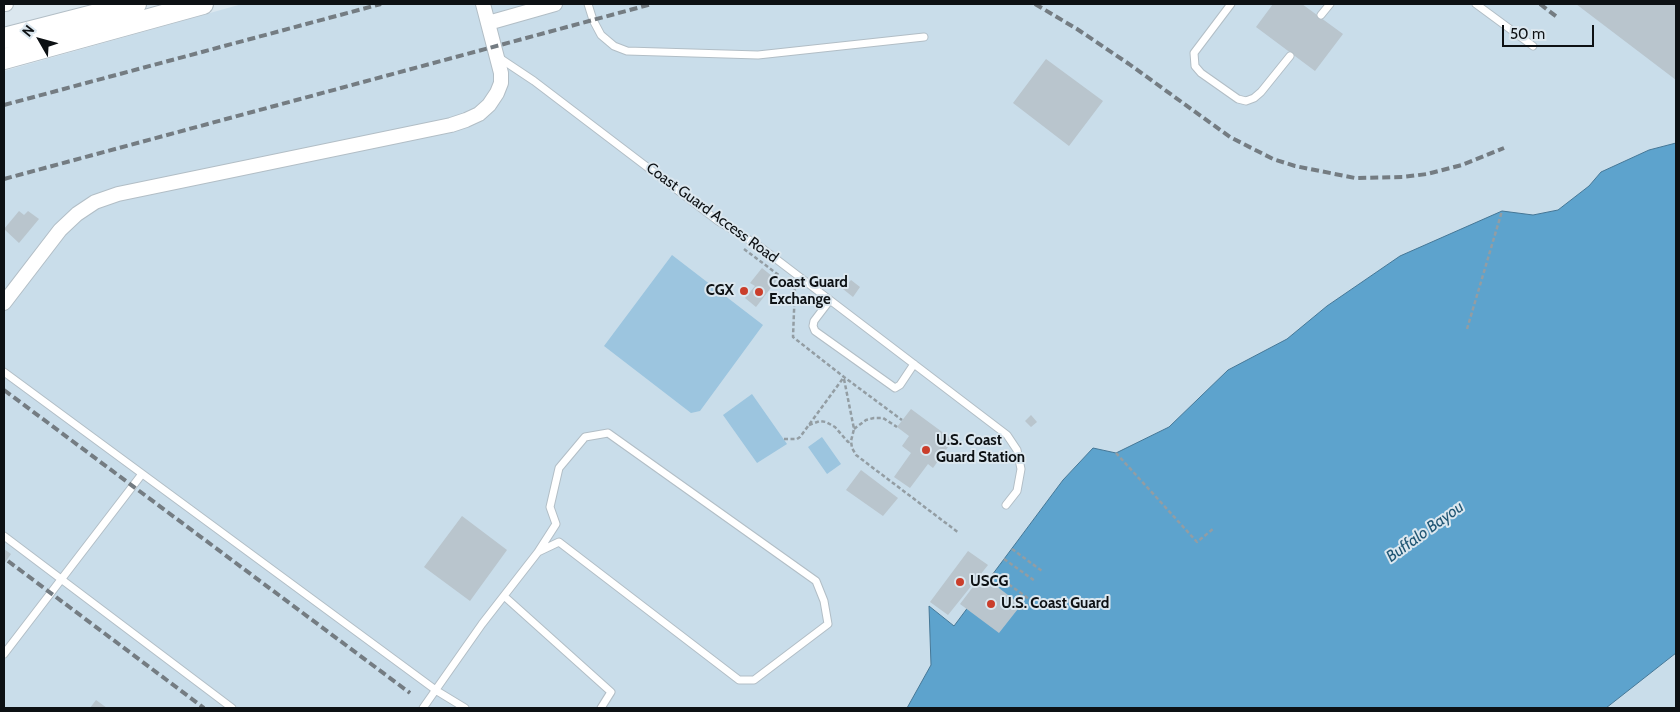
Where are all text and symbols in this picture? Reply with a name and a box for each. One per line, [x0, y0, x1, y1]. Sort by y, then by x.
north arrow [15, 15, 65, 65]
scale bar [1505, 15, 1598, 47]
text: N [18, 21, 38, 40]
text: 50 m [1510, 25, 1545, 43]
street label: Coast Guard Access Road [642, 159, 782, 267]
place label: Coast Guard Exchange [769, 274, 848, 309]
place label: CGX [706, 282, 734, 300]
marker: CGX [738, 285, 750, 297]
marker: Coast Guard Exchange [753, 286, 765, 298]
place label: U.S. Coast Guard Station [936, 432, 1025, 467]
marker: U.S. Coast Guard Station [920, 444, 932, 456]
water label: Buffalo Bayou [1382, 497, 1468, 567]
place label: USCG [970, 573, 1008, 591]
marker: USCG [954, 576, 966, 588]
place label: U.S. Coast Guard [1001, 595, 1109, 613]
marker: U.S. Coast Guard [985, 598, 997, 610]

